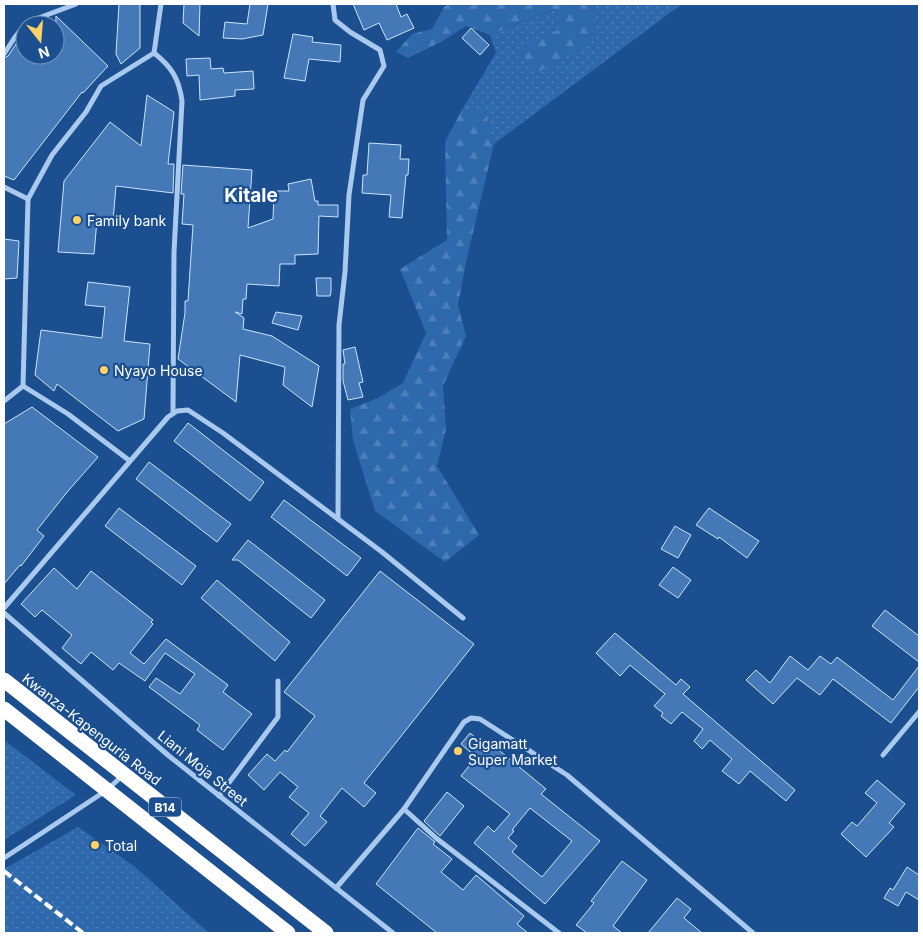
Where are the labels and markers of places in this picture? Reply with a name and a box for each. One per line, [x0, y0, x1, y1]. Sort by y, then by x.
place label: Family bank [87, 212, 167, 229]
marker: Family bank [71, 214, 83, 226]
place label: Nyayo House [114, 362, 203, 379]
marker: Nyayo House [98, 364, 110, 376]
place label: Gigamatt Super Market [468, 735, 558, 768]
marker: Gigamatt Super Market [452, 745, 464, 757]
place label: Total [105, 837, 137, 854]
marker: Total [89, 839, 101, 851]

